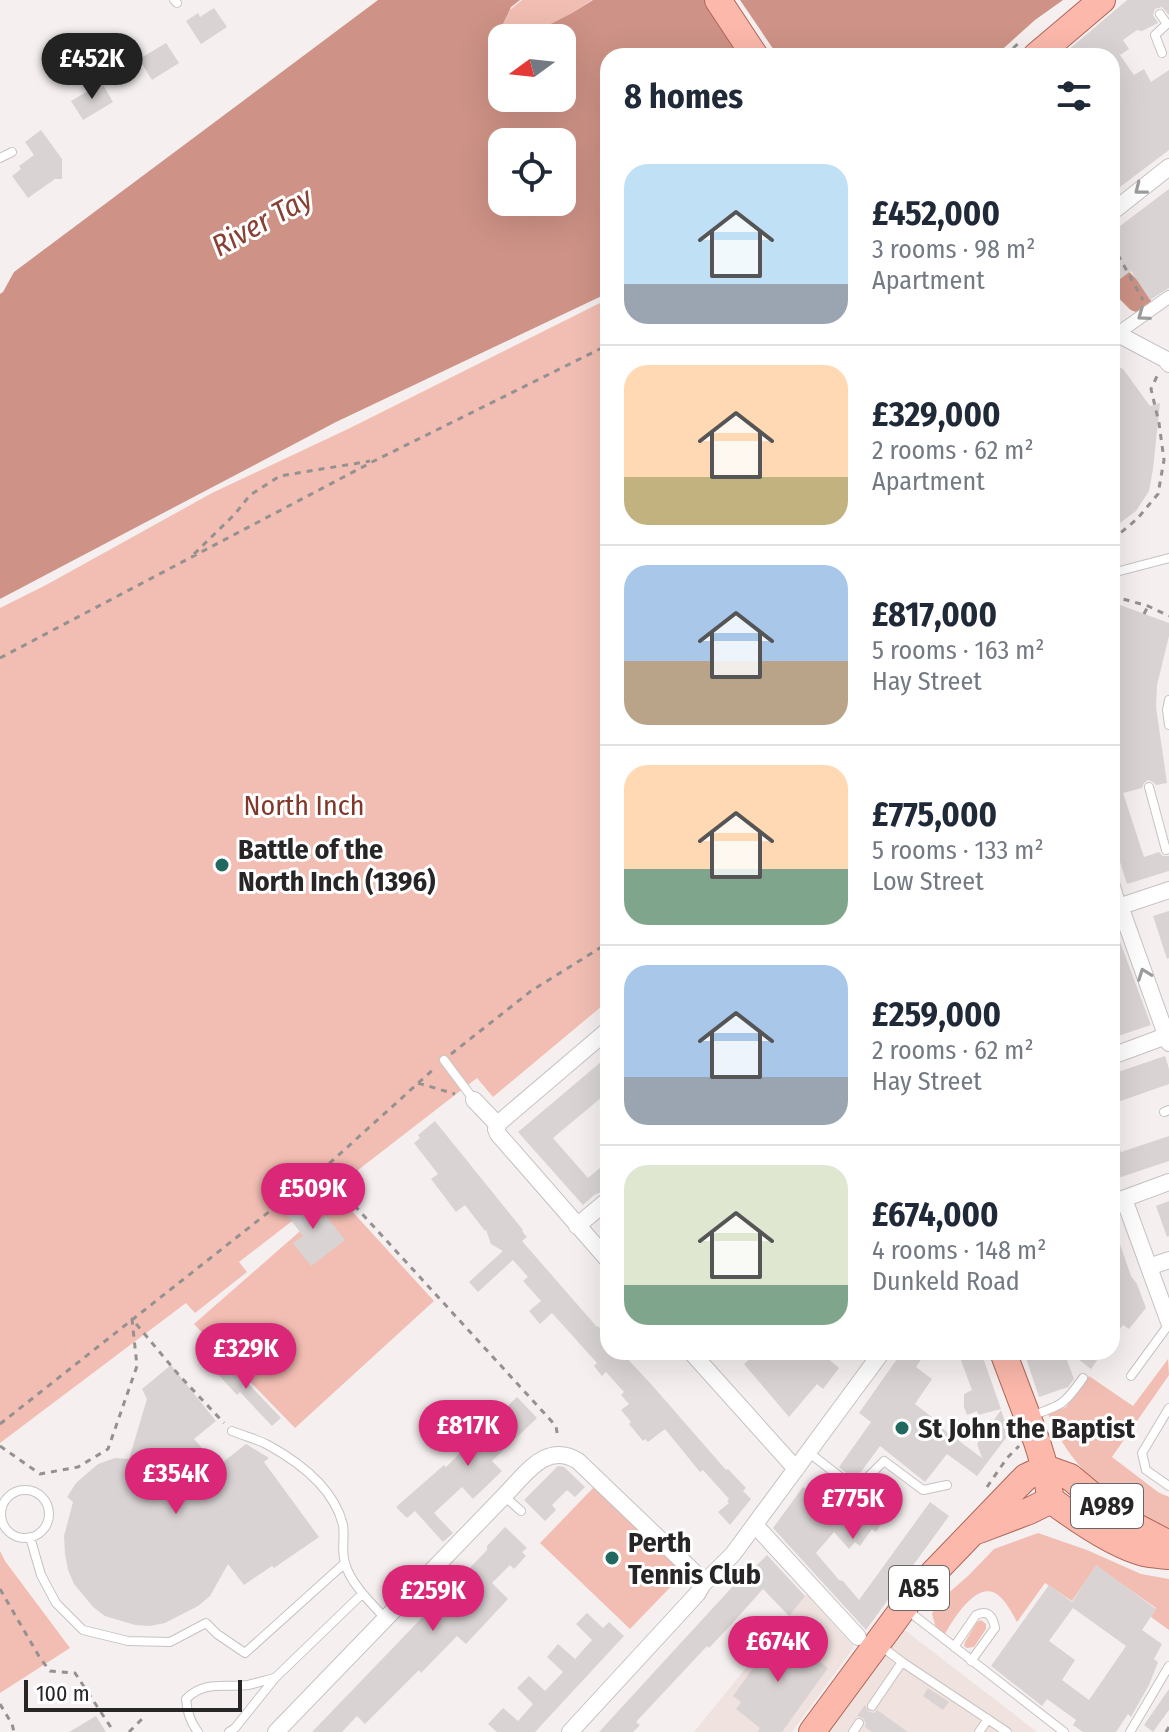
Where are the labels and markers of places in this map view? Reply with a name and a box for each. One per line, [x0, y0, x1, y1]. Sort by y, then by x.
pin: £452K [36, 33, 148, 101]
place label: Battle of the North Inch (1396) [238, 833, 436, 898]
marker: Battle of the North Inch (1396) [213, 856, 231, 874]
pin: £509K [257, 1163, 369, 1231]
pin: £329K [190, 1323, 302, 1391]
pin: £817K [412, 1400, 524, 1468]
place label: St John the Baptist [918, 1412, 1136, 1445]
marker: St John the Baptist [893, 1419, 911, 1437]
pin: £354K [120, 1448, 232, 1516]
pin: £775K [797, 1473, 909, 1541]
place label: Perth Tennis Club [628, 1526, 761, 1591]
marker: Perth Tennis Club [603, 1549, 621, 1567]
pin: £259K [377, 1565, 489, 1633]
pin: £674K [722, 1616, 834, 1684]

